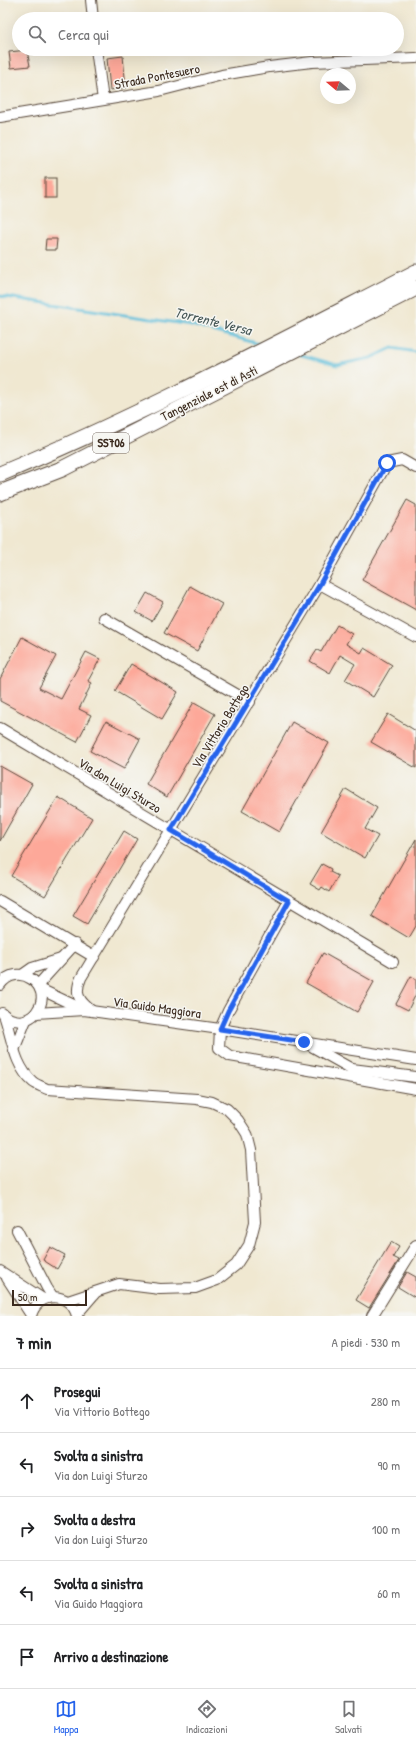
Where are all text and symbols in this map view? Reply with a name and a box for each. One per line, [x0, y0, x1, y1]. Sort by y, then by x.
search box [12, 12, 404, 56]
icon: search [26, 23, 48, 45]
text: Cerca qui [58, 24, 109, 45]
street label: Strada Pontesuero [113, 59, 201, 93]
north arrow [320, 68, 356, 104]
water label: Torrente Versa [173, 302, 255, 340]
street label: Tangenziale est di Asti [157, 361, 261, 425]
road number: SS706 [93, 433, 129, 453]
route start [378, 454, 396, 472]
street label: Via Vittorio Bottego [187, 681, 253, 771]
street label: Via don Luigi Sturzo [75, 753, 165, 817]
street label: Via Guido Maggiora [112, 992, 202, 1022]
route end [295, 1033, 313, 1051]
scale bar [12, 1288, 87, 1307]
text: 50 m [18, 1290, 38, 1304]
text: 7 min [16, 1331, 51, 1354]
text: A piedi · 530 m [331, 1333, 400, 1351]
text: Prosegui [54, 1381, 101, 1402]
icon: ahead [16, 1390, 38, 1412]
text: 280 m [371, 1392, 400, 1410]
text: Via Vittorio Bottego [54, 1402, 150, 1420]
text: Svolta a sinistra [54, 1445, 143, 1466]
icon: left [16, 1454, 38, 1476]
text: 90 m [378, 1456, 400, 1474]
text: Via don Luigi Sturzo [54, 1466, 148, 1484]
text: Svolta a destra [54, 1509, 135, 1530]
icon: right [16, 1518, 38, 1540]
text: 100 m [372, 1520, 400, 1538]
text: Via don Luigi Sturzo [54, 1530, 148, 1548]
text: Svolta a sinistra [54, 1573, 143, 1594]
icon: left [16, 1582, 38, 1604]
text: 60 m [377, 1584, 400, 1602]
text: Via Guido Maggiora [54, 1594, 143, 1612]
icon: arrive [16, 1646, 38, 1668]
text: Arrivo a destinazione [54, 1646, 168, 1667]
tab: Mappa [54, 1698, 78, 1736]
tab: Indicazioni [186, 1698, 228, 1736]
tab: Salvati [335, 1698, 362, 1736]

